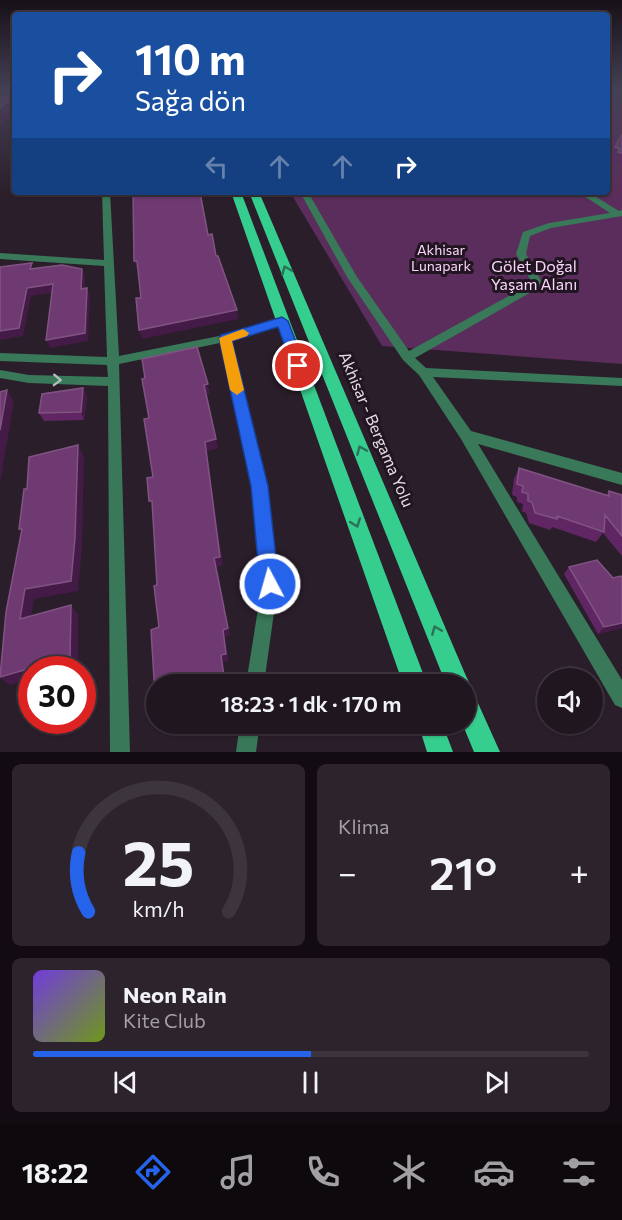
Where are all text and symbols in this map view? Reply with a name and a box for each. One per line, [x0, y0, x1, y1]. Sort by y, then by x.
text: 110 m [135, 32, 246, 84]
icon: right [36, 36, 114, 114]
text: Sağa dön [135, 84, 246, 117]
icon: left [200, 150, 233, 183]
icon: ahead [263, 150, 296, 183]
icon: ahead [326, 150, 359, 183]
icon: right [389, 150, 422, 183]
park label: Akhisar Lunapark [411, 241, 471, 274]
park label: Gölet Doğal Yaşam Alanı [491, 256, 577, 293]
one-way arrow [281, 265, 293, 276]
pin [272, 340, 323, 391]
street label: Akhisar - Bergama Yolu [336, 348, 418, 510]
icon: arrive [281, 349, 314, 382]
one-way arrow [52, 374, 61, 386]
one-way arrow [356, 445, 368, 456]
one-way arrow [348, 518, 361, 528]
position arrow [238, 552, 302, 616]
one-way arrow [431, 625, 443, 636]
speed limit sign: 30 [18, 656, 96, 734]
map controls [537, 668, 603, 734]
button: sound [537, 668, 603, 734]
text: 18:23 · 1 dk · 170 m [221, 690, 401, 717]
text: Klima [338, 814, 390, 838]
text: 25 [123, 823, 194, 899]
text: 21° [429, 844, 497, 899]
text: − [338, 851, 357, 892]
text: + [570, 851, 589, 892]
text: km/h [132, 895, 185, 921]
text: Neon Rain [123, 981, 227, 1008]
text: Kite Club [123, 1008, 206, 1032]
icon: previous [109, 1066, 142, 1099]
icon: pause [294, 1066, 327, 1099]
icon: next [480, 1066, 513, 1099]
icon: directions [132, 1151, 174, 1193]
icon: music [217, 1151, 259, 1193]
icon: phone [302, 1151, 344, 1193]
icon: climate [388, 1151, 430, 1193]
icon: car [473, 1151, 515, 1193]
icon: filters [558, 1151, 600, 1193]
text: 18:22 [22, 1156, 88, 1189]

